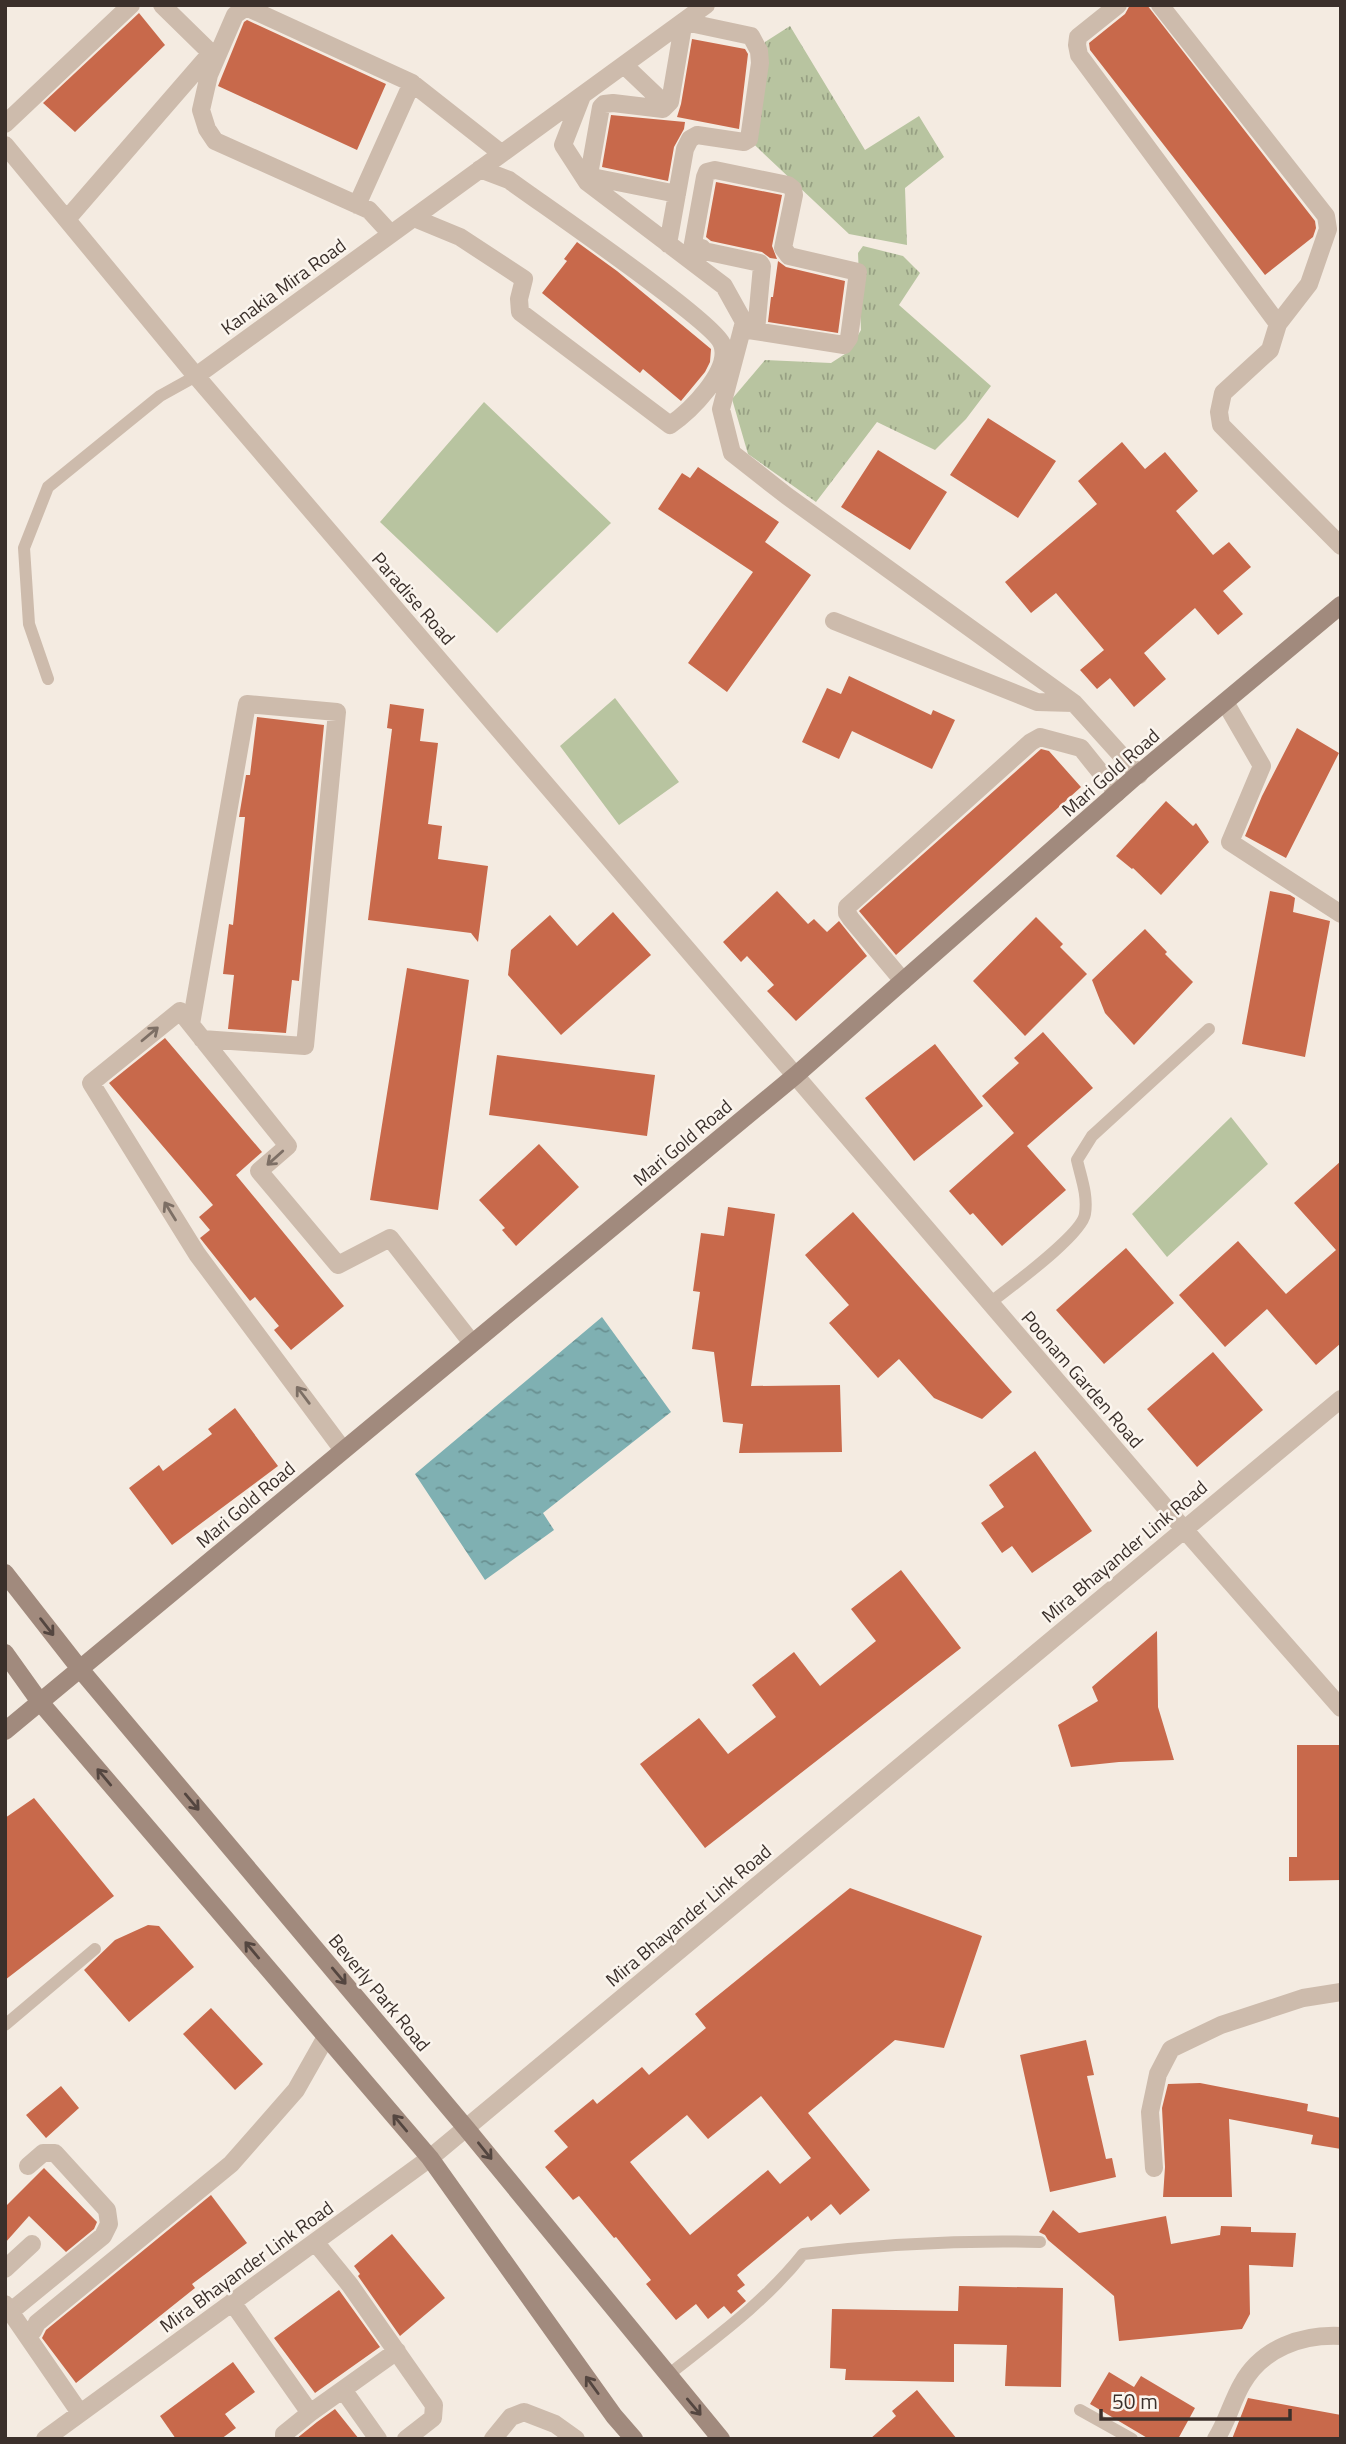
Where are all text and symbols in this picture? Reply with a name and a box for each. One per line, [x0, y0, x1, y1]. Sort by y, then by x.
street label: Kanakia Mira Road [214, 231, 352, 341]
street label: Paradise Road [365, 545, 463, 651]
street label: Mari Gold Road [1054, 721, 1166, 823]
one-way arrow [140, 1026, 158, 1042]
street label: Mari Gold Road [626, 1092, 738, 1192]
one-way arrow [267, 1149, 284, 1166]
one-way arrow [163, 1201, 177, 1221]
street label: Poonam Garden Road [1015, 1304, 1151, 1454]
one-way arrow [296, 1386, 311, 1405]
street label: Mari Gold Road [189, 1454, 301, 1554]
street label: Mira Bhayander Link Road [1035, 1473, 1213, 1629]
one-way arrow [40, 1618, 55, 1636]
one-way arrow [96, 1768, 112, 1786]
one-way arrow [185, 1793, 200, 1811]
street label: Mira Bhayander Link Road [599, 1837, 777, 1993]
street label: Beverly Park Road [322, 1927, 438, 2057]
one-way arrow [244, 1941, 260, 1959]
one-way arrow [331, 1967, 347, 1985]
one-way arrow [392, 2114, 408, 2132]
one-way arrow [477, 2141, 493, 2159]
street label: Mira Bhayander Link Road [153, 2193, 339, 2339]
one-way arrow [585, 2376, 599, 2395]
scale bar [1101, 2378, 1290, 2422]
text: 50 m [1112, 2385, 1158, 2417]
one-way arrow [687, 2397, 702, 2415]

